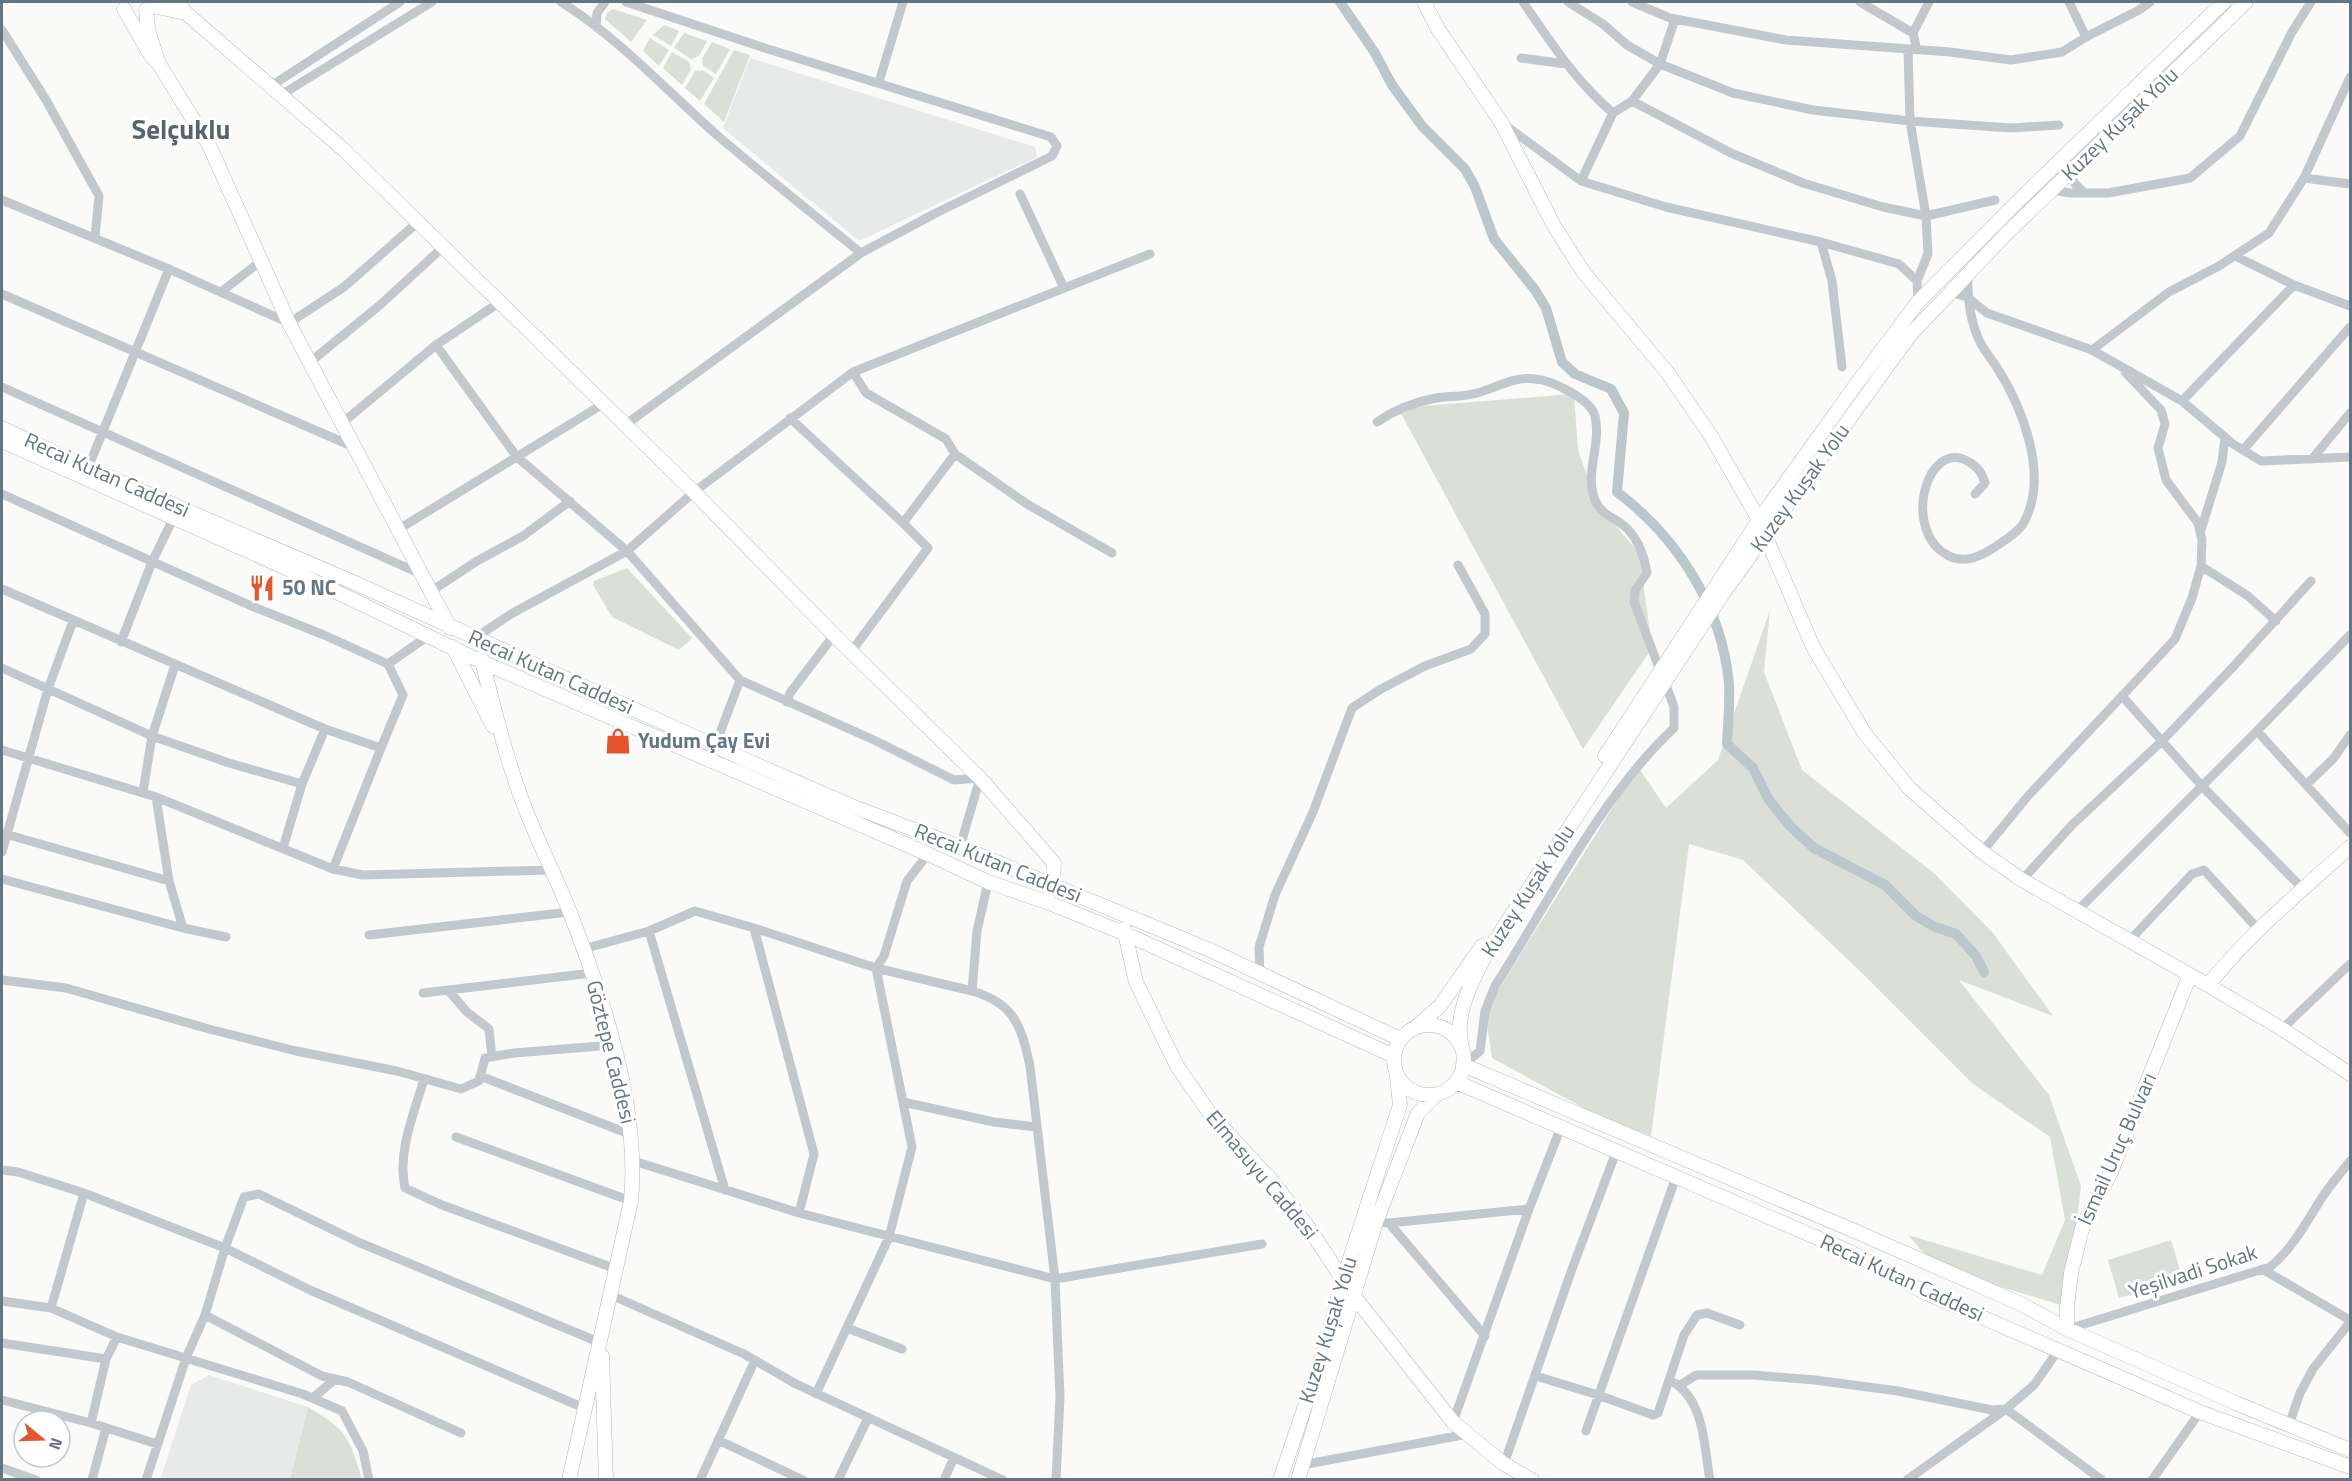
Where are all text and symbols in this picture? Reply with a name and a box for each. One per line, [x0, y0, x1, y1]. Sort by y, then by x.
street label: Kuzey Kuşak Yolu [2053, 59, 2185, 188]
district label: Selçuklu [132, 108, 230, 149]
street label: Kuzey Kuşak Yolu [1742, 416, 1857, 558]
street label: Recai Kutan Caddesi [20, 423, 195, 525]
place label: 50 NC [282, 571, 336, 603]
restaurant icon: 50 NC [247, 573, 277, 603]
street label: Recai Kutan Caddesi [464, 620, 639, 722]
place label: Yudum Çay Evi [638, 724, 770, 756]
shop icon: Yudum Çay Evi [603, 726, 633, 756]
street label: Recai Kutan Caddesi [910, 814, 1087, 910]
street label: Kuzey Kuşak Yolu [1472, 818, 1582, 963]
street label: Göztepe Caddesi [579, 977, 645, 1127]
street label: İsmail Uruç Bulvarı [2068, 1067, 2164, 1230]
street label: Elmasuyu Caddesi [1199, 1103, 1327, 1246]
street label: Recai Kutan Caddesi [1815, 1225, 1990, 1329]
street label: Yeşilvadi Sokak [2124, 1235, 2261, 1307]
street label: Kuzey Kuşak Yolu [1289, 1252, 1365, 1407]
north arrow [12, 1409, 72, 1469]
text: N [43, 1435, 69, 1453]

